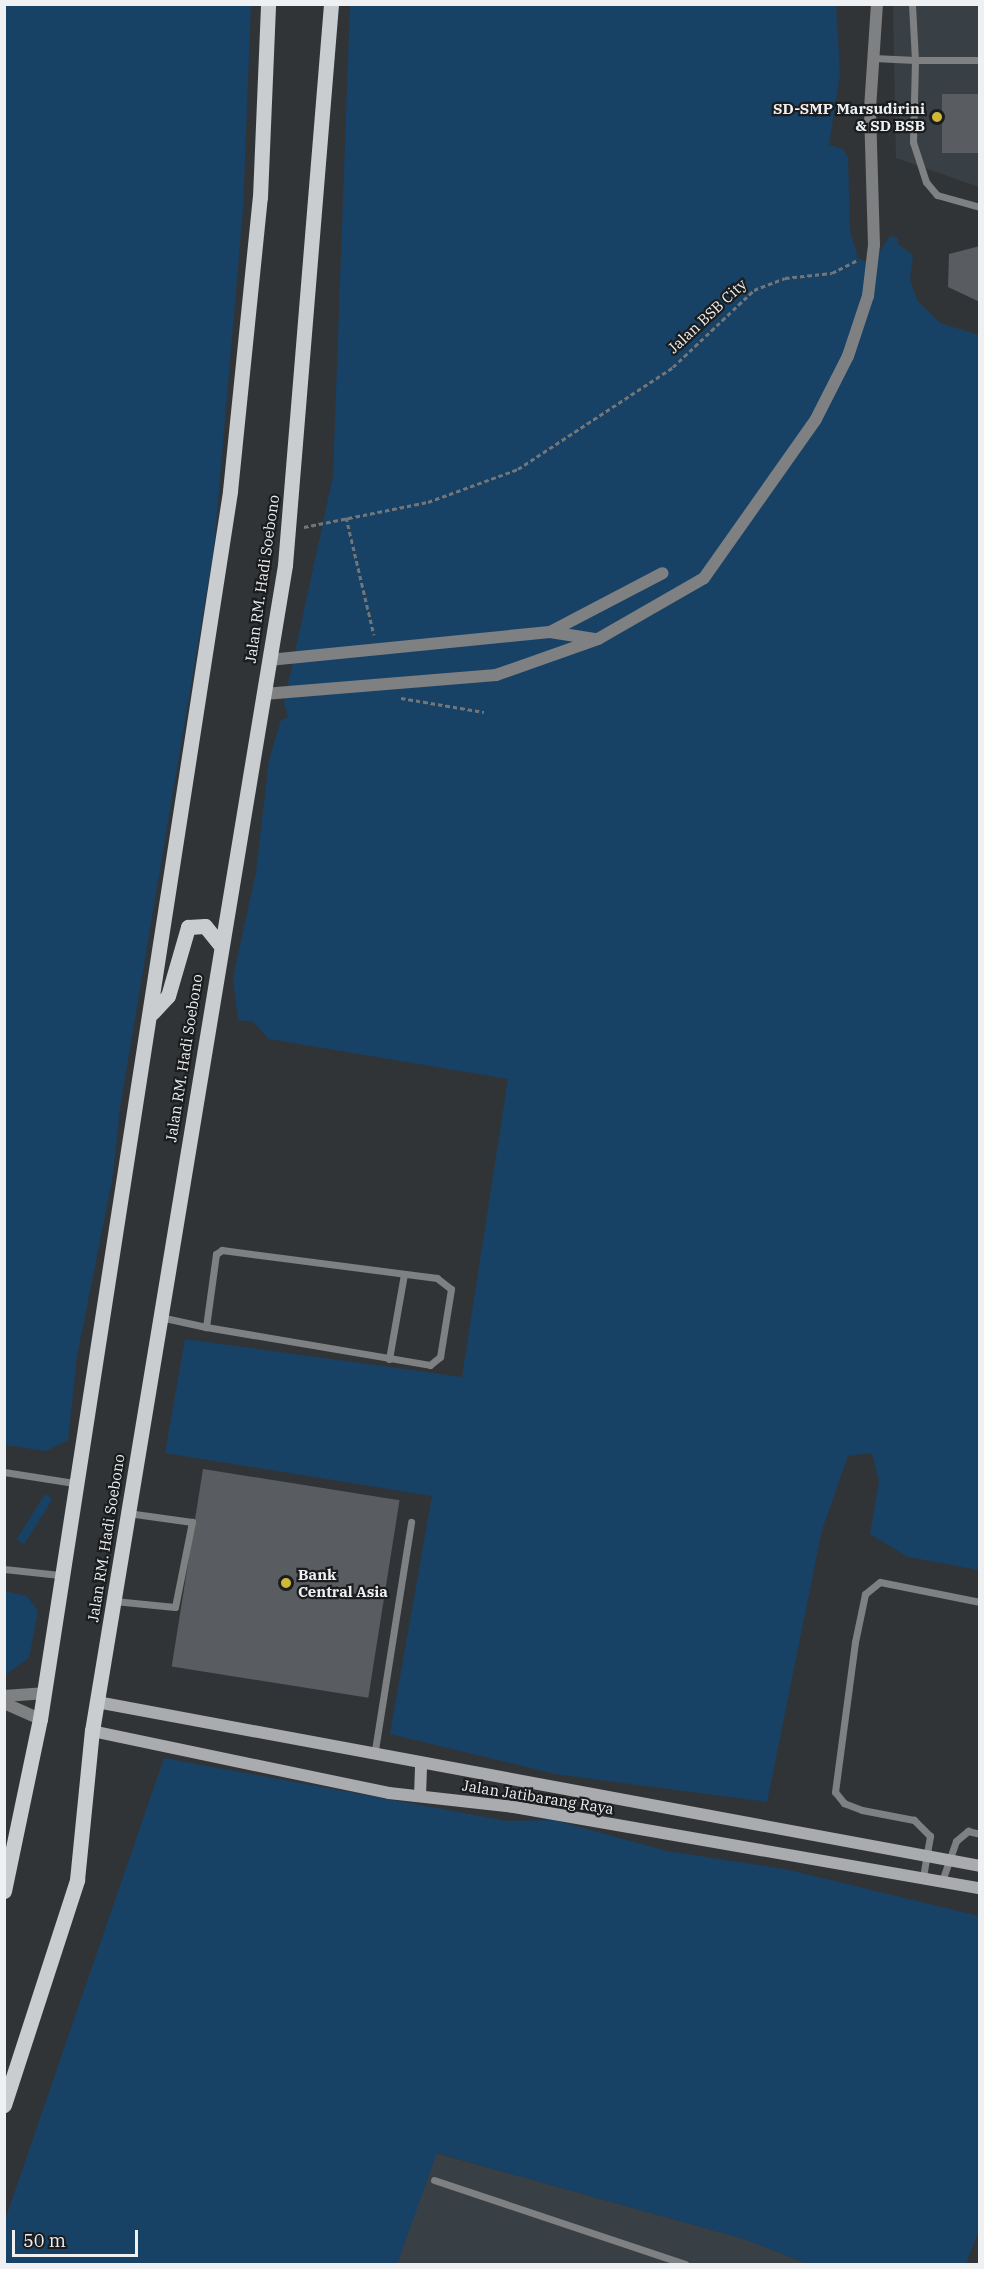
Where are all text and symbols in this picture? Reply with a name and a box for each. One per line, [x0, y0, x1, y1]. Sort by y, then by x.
place label: SD-SMP Marsudirini & SD BSB [773, 99, 925, 134]
marker: SD-SMP Marsudirini & SD BSB [930, 110, 944, 124]
street label: Jalan BSB City [664, 275, 750, 357]
street label: Jalan RM. Hadi Soebono [241, 494, 283, 664]
street label: Jalan RM. Hadi Soebono [162, 973, 206, 1143]
street label: Jalan RM. Hadi Soebono [84, 1453, 128, 1623]
place label: Bank Central Asia [298, 1565, 388, 1600]
marker: Bank Central Asia [279, 1576, 293, 1590]
street label: Jalan Jatibarang Raya [461, 1776, 615, 1818]
scale bar [15, 2218, 141, 2256]
text: 50 m [23, 2229, 66, 2252]

